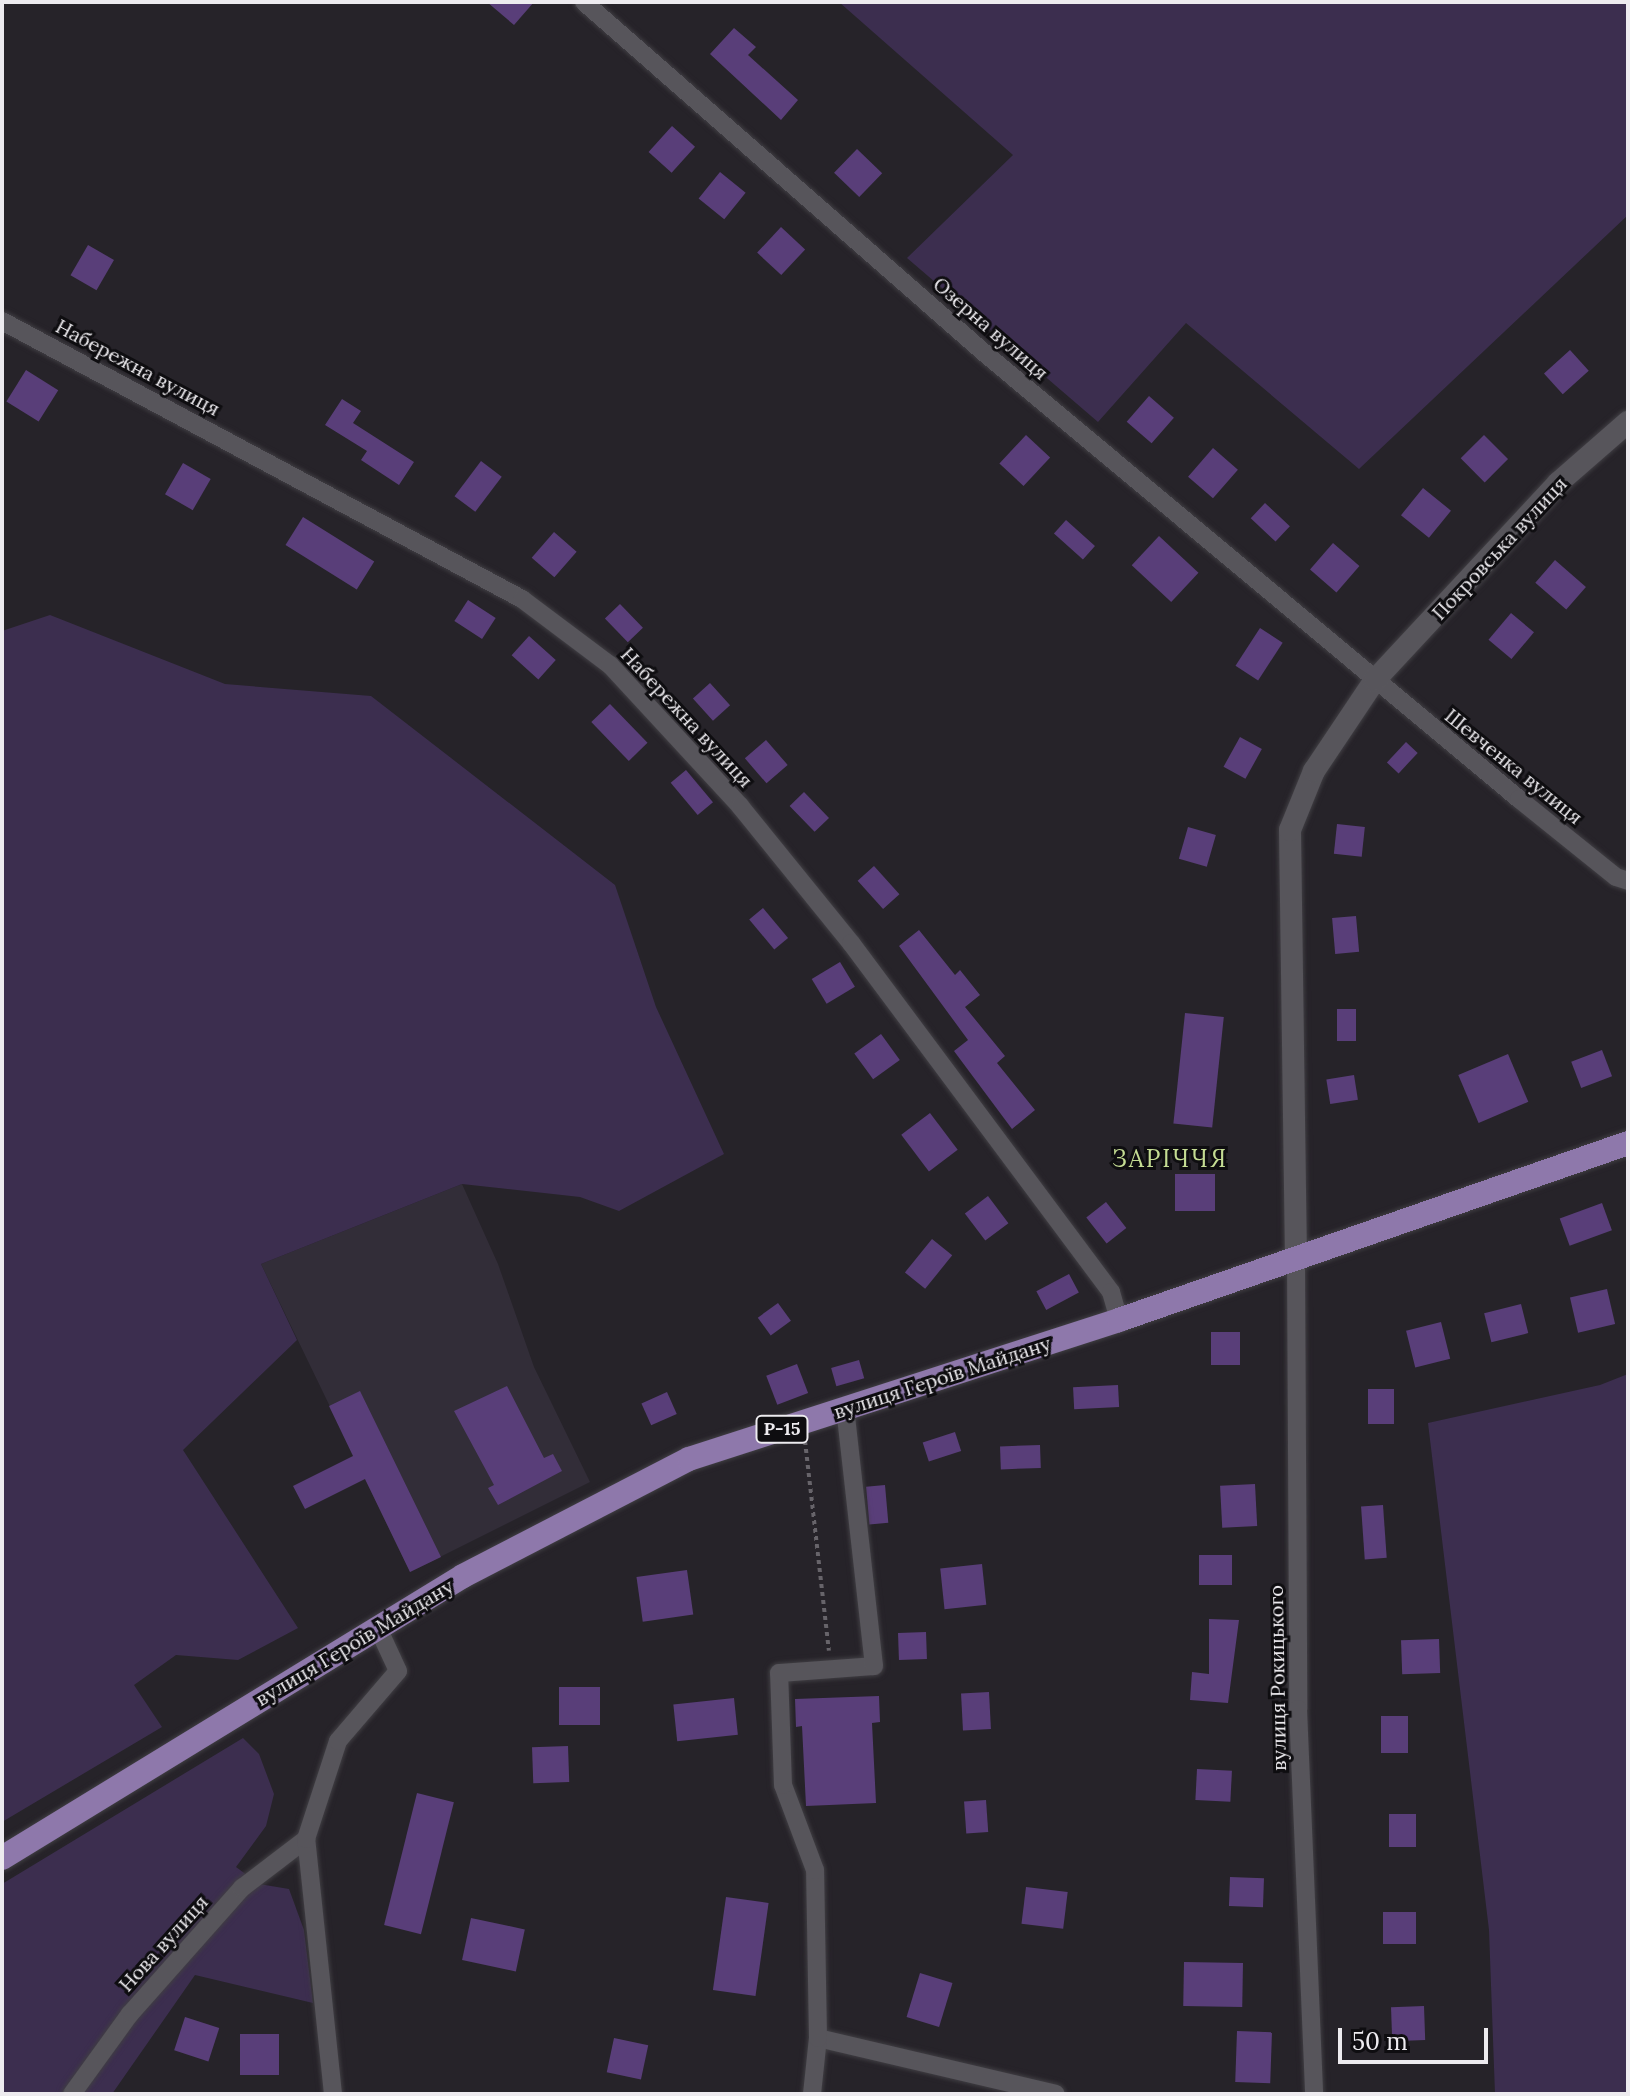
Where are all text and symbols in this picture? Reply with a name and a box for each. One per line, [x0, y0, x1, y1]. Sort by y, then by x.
street label: Озерна вулиця [929, 272, 1053, 384]
street label: Набережна вулиця [52, 314, 224, 420]
street label: Покровська вулиця [1426, 471, 1572, 625]
street label: Набережна вулиця [616, 642, 758, 792]
street label: Шевченка вулиця [1440, 703, 1588, 829]
district label: ЗАРІЧЧЯ [1112, 1145, 1228, 1173]
street label: вулиця Героїв Майдану [830, 1331, 1054, 1423]
road number: Р-15 [754, 1415, 810, 1443]
street label: вулиця Героїв Майдану [251, 1573, 457, 1711]
street label: вулиця Рокицького [1263, 1585, 1291, 1771]
street label: Нова вулиця [113, 1890, 213, 1996]
scale bar [1342, 2012, 1492, 2062]
text: 50 m [1352, 2026, 1408, 2057]

